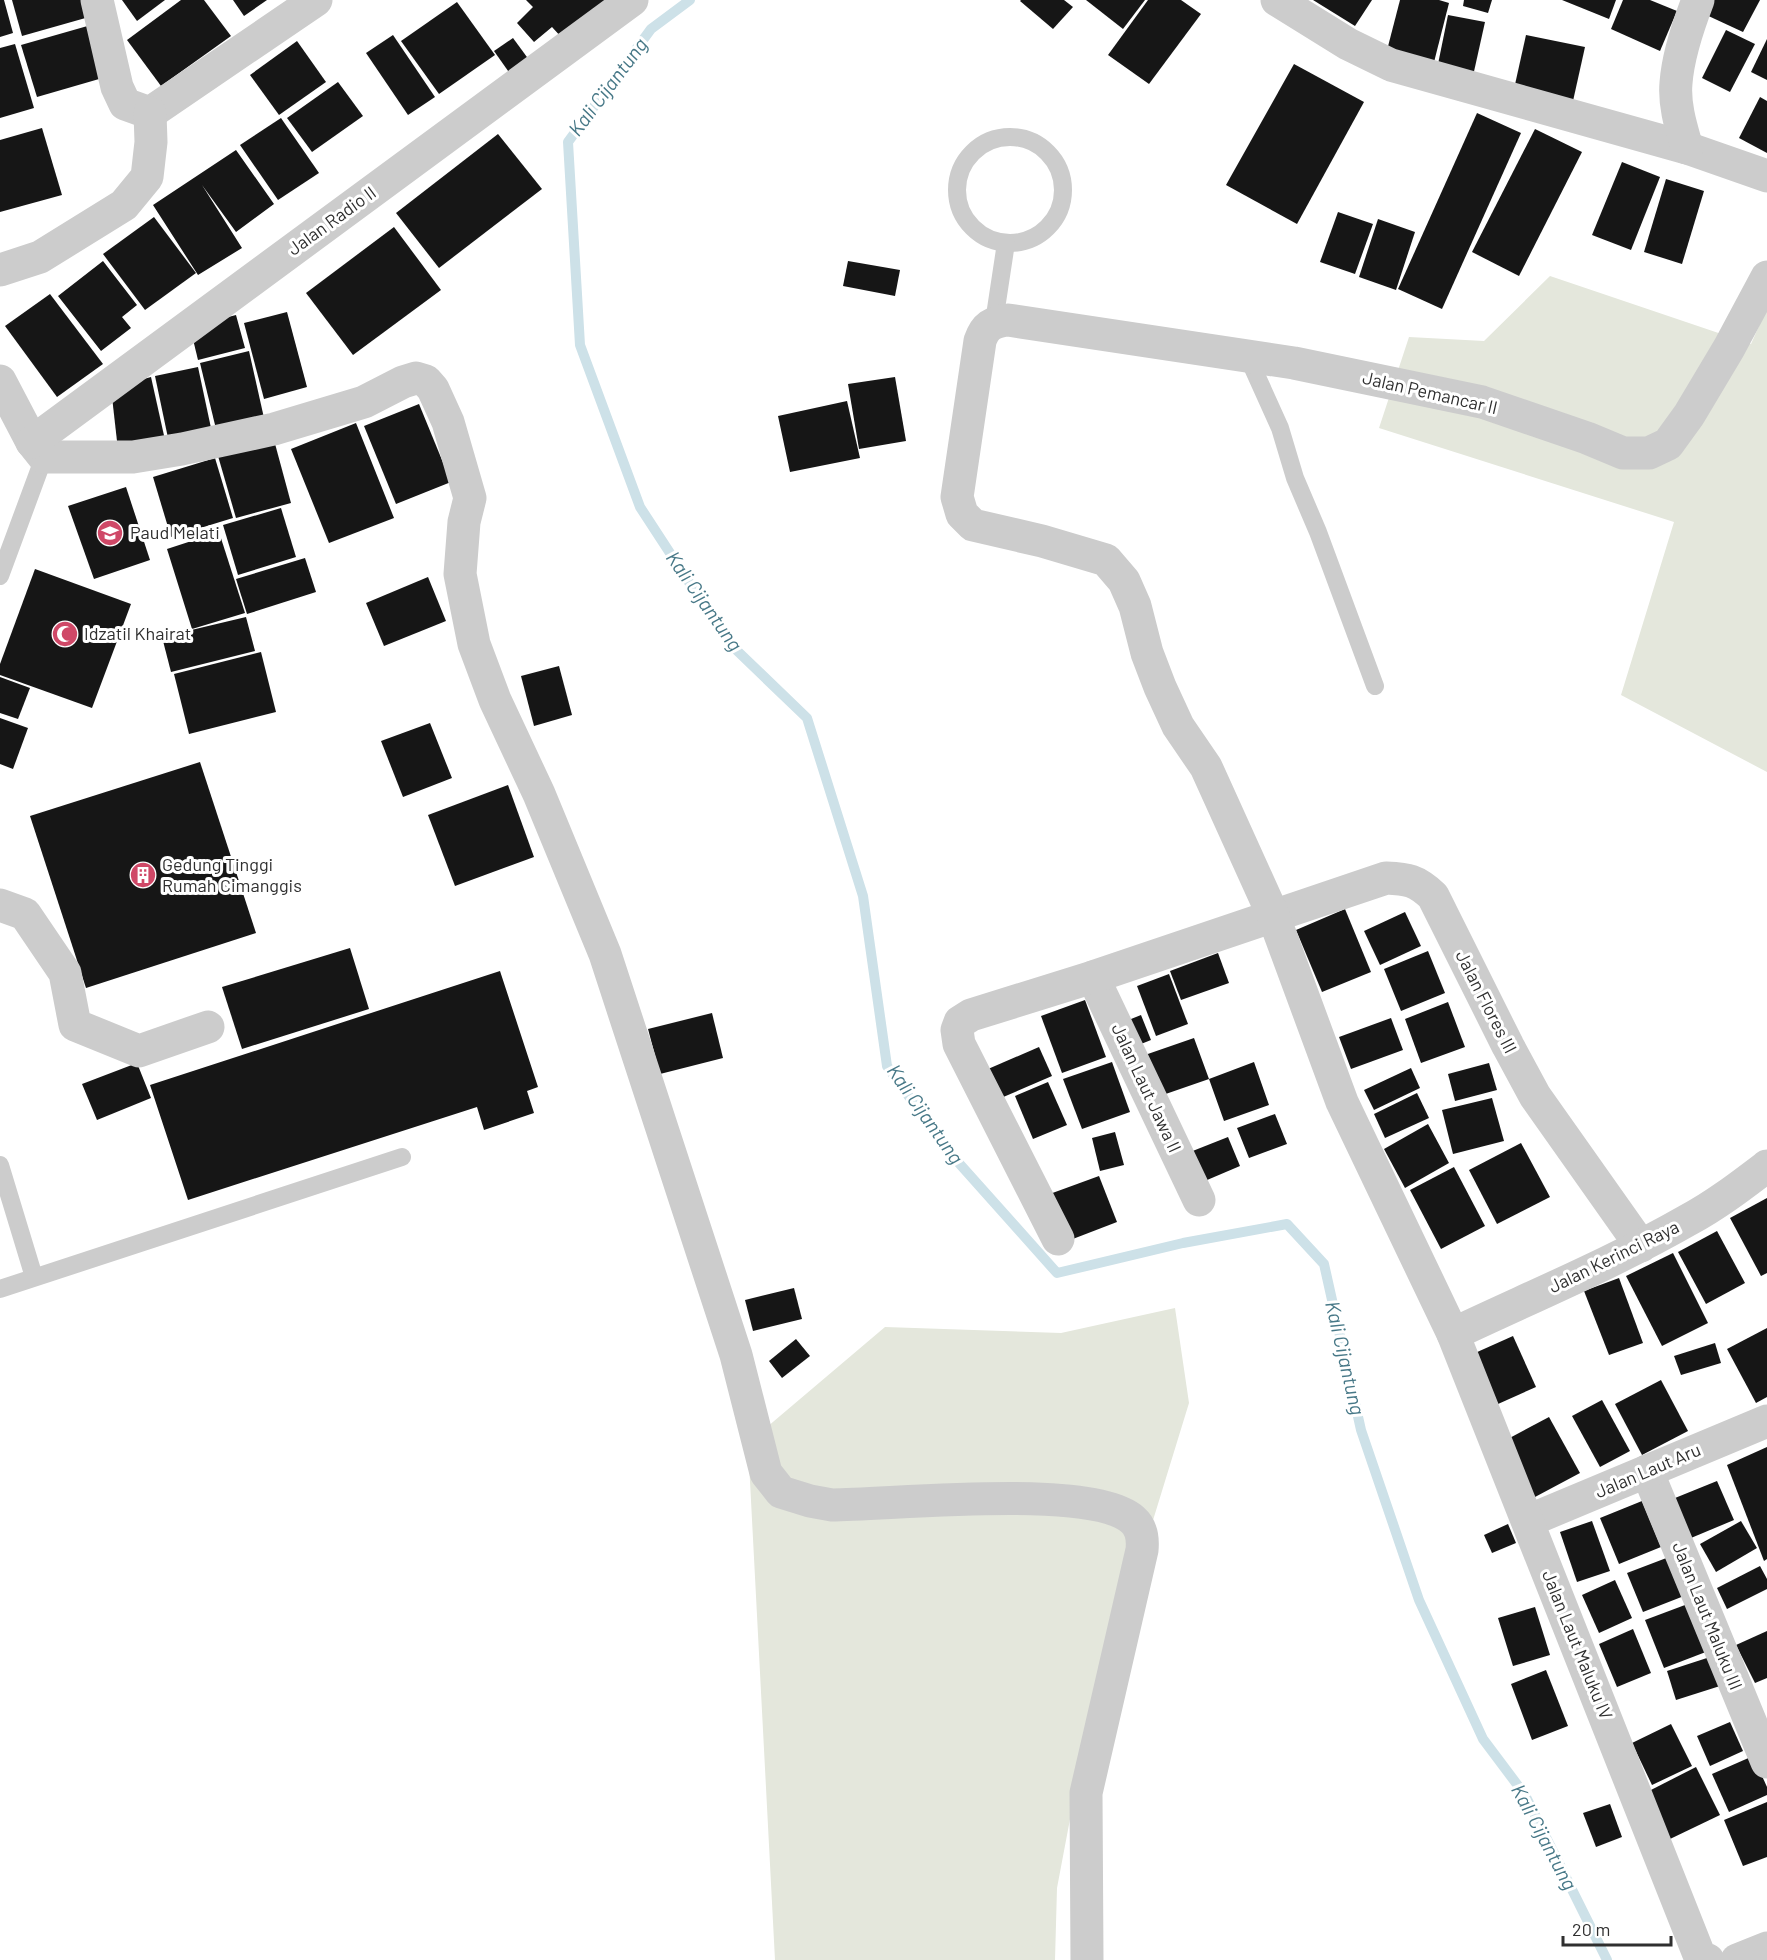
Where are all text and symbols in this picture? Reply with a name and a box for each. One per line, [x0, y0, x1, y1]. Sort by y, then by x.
water label: Kali Cijantung [563, 33, 652, 140]
street label: Jalan Radio II [283, 181, 380, 260]
street label: Jalan Pemancar II [1361, 366, 1500, 418]
school or university icon: Paud Melati [95, 518, 125, 548]
place label: Paud Melati [130, 521, 220, 543]
water label: Kali Cijantung [662, 546, 748, 655]
mosque icon: Idzatil Khairat [50, 619, 80, 649]
place label: Idzatil Khairat [84, 622, 191, 644]
place label: Gedung Tinggi Rumah Cimanggis [162, 853, 302, 896]
building icon: Gedung Tinggi Rumah Cimanggis [128, 860, 158, 890]
street label: Jalan Flores III [1452, 946, 1522, 1057]
street label: Jalan Laut Jawa II [1107, 1020, 1186, 1156]
water label: Kali Cijantung [883, 1059, 969, 1168]
street label: Jalan Kerinci Raya [1545, 1215, 1682, 1297]
water label: Kali Cijantung [1321, 1298, 1371, 1417]
street label: Jalan Laut Aru [1591, 1438, 1704, 1502]
street label: Jalan Laut Maluku III [1668, 1538, 1748, 1693]
street label: Jalan Laut Maluku IV [1538, 1567, 1618, 1723]
water label: Kali Cijantung [1507, 1780, 1583, 1894]
scale bar [1563, 1909, 1671, 1947]
text: 20 m [1572, 1918, 1610, 1940]

